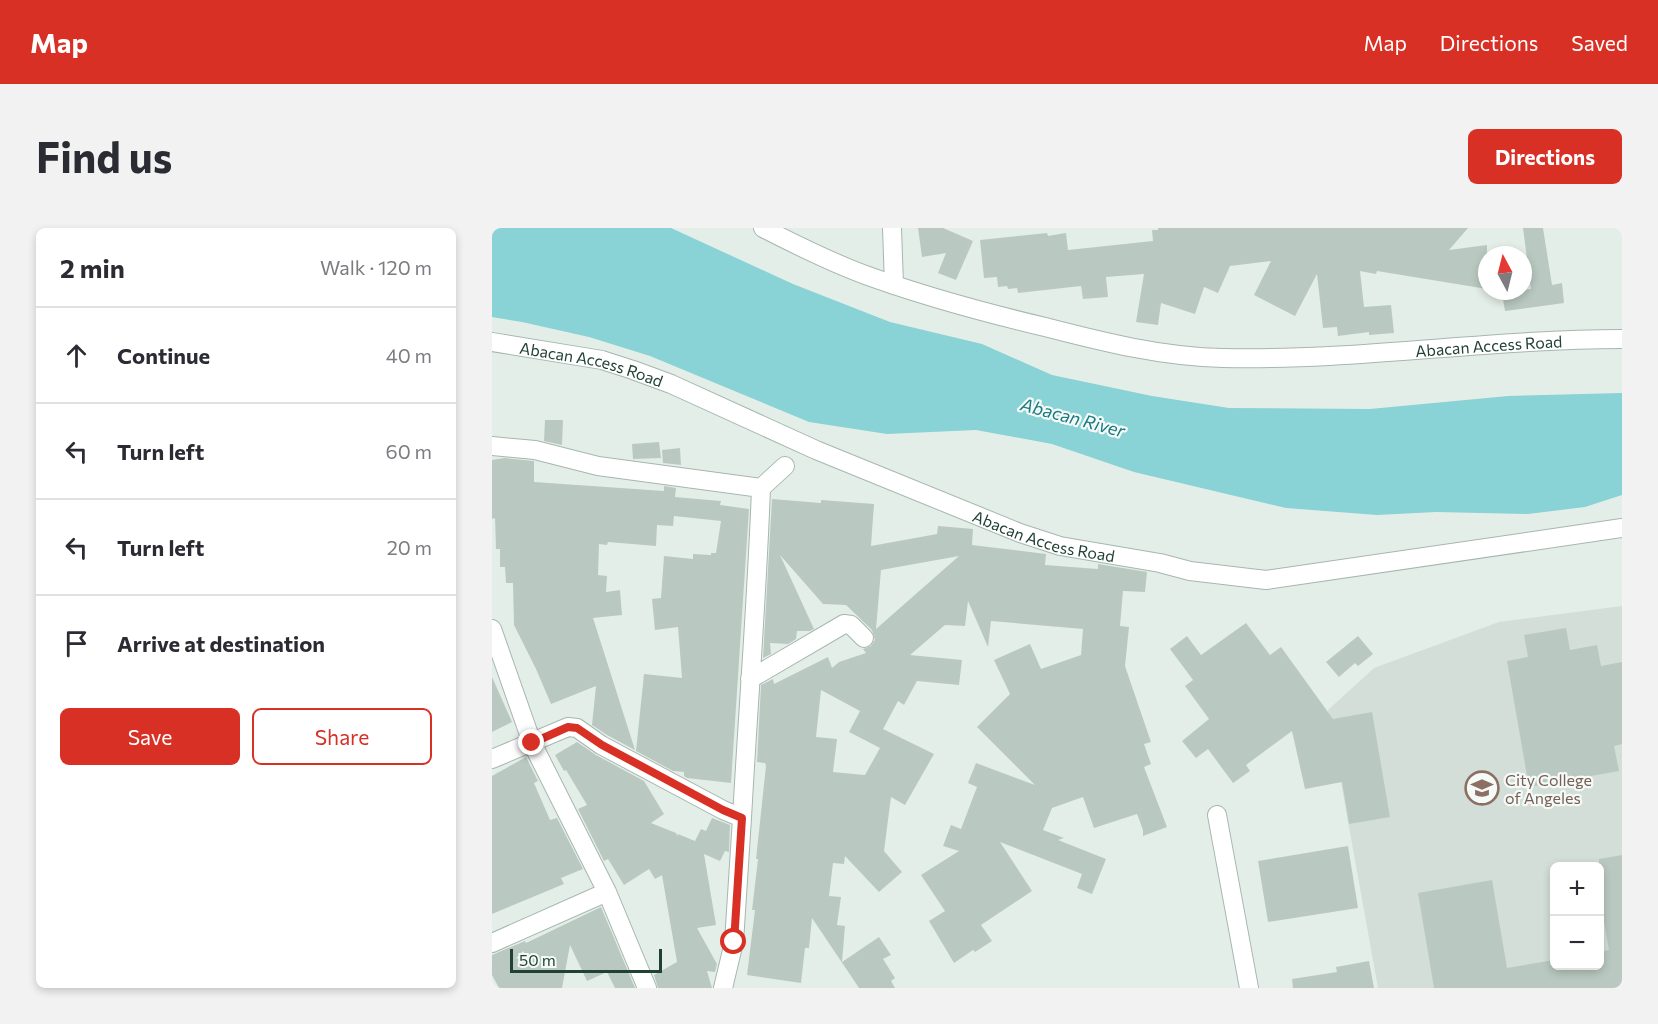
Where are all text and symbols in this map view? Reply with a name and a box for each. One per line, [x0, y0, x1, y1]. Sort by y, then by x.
text: Map [30, 25, 88, 59]
text: Map [1364, 30, 1407, 55]
text: Directions [1440, 30, 1538, 55]
text: Saved [1571, 30, 1628, 55]
button: Directions [1468, 129, 1622, 184]
text: Find us [36, 130, 172, 182]
north arrow [1478, 246, 1532, 300]
text: 2 min [60, 252, 125, 283]
text: Walk · 120 m [320, 255, 432, 279]
street label: Abacan Access Road [1414, 331, 1563, 360]
street label: Abacan Access Road [518, 337, 666, 390]
icon: ahead [60, 339, 93, 372]
text: Continue [117, 342, 210, 369]
text: 40 m [386, 343, 432, 367]
water label: Abacan River [1018, 392, 1128, 442]
icon: left [60, 435, 93, 468]
text: Turn left [117, 438, 204, 465]
text: 60 m [386, 439, 432, 463]
street label: Abacan Access Road [970, 505, 1116, 565]
icon: left [60, 531, 93, 564]
text: Turn left [117, 534, 204, 561]
text: 20 m [387, 535, 432, 559]
icon: arrive [60, 627, 93, 660]
text: Arrive at destination [117, 630, 325, 657]
button: Save [60, 708, 240, 765]
button: Share [252, 708, 432, 765]
route end [518, 729, 544, 755]
school or university icon: City College of Angeles [1464, 770, 1500, 806]
place label: City College of Angeles [1505, 770, 1592, 807]
map controls [1550, 862, 1604, 970]
button: + [1550, 862, 1604, 916]
button: − [1550, 916, 1604, 970]
route start [720, 928, 746, 954]
scale bar [510, 946, 662, 974]
text: 50 m [519, 950, 556, 969]

